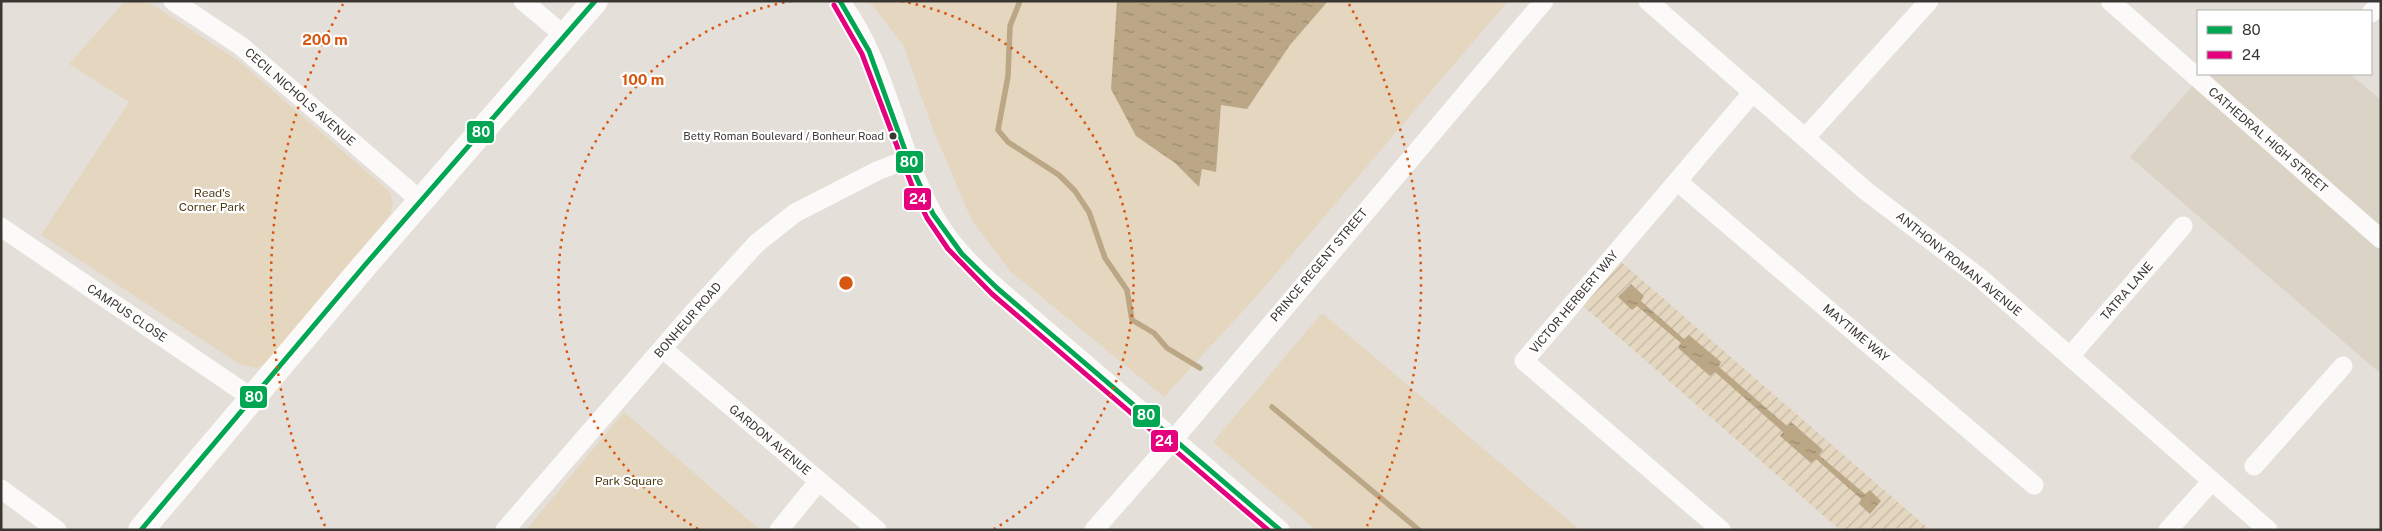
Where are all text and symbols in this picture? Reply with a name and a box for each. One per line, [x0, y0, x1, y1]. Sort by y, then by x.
legend [2197, 10, 2372, 75]
text: 80 [2242, 21, 2261, 38]
text: 200 m [302, 31, 348, 48]
street label: CECIL NICHOLS AVENUE [242, 45, 358, 149]
text: 24 [2242, 46, 2260, 63]
text: 100 m [622, 71, 664, 88]
street label: CATHEDRAL HIGH STREET [2206, 84, 2330, 196]
line badge: 80 [466, 120, 495, 144]
text: 80 [472, 124, 490, 140]
place label: Betty Roman Boulevard / Bonheur Road [683, 130, 884, 142]
marker: Betty Roman Boulevard / Bonheur Road [888, 131, 898, 141]
line badge: 80 [895, 150, 924, 174]
text: 80 [900, 154, 918, 170]
park label: Read's Corner Park [179, 186, 246, 214]
line badge: 24 [903, 187, 932, 211]
text: 24 [909, 191, 927, 207]
street label: PRINCE REGENT STREET [1268, 206, 1370, 324]
street label: ANTHONY ROMAN AVENUE [1893, 209, 2025, 319]
street label: VICTOR HERBERT WAY [1527, 247, 1621, 356]
street label: TATRA LANE [2098, 259, 2156, 323]
centre of rings [837, 274, 855, 292]
street label: BONHEUR ROAD [651, 279, 725, 361]
street label: CAMPUS CLOSE [84, 281, 170, 345]
street label: MAYTIME WAY [1820, 301, 1893, 365]
line badge: 80 [239, 385, 268, 409]
text: 80 [245, 389, 263, 405]
street label: GARDON AVENUE [726, 402, 814, 478]
line badge: 80 [1132, 404, 1161, 428]
text: 80 [1137, 407, 1155, 423]
line badge: 24 [1150, 429, 1179, 453]
text: 24 [1155, 433, 1173, 449]
park label: Park Square [595, 474, 664, 488]

